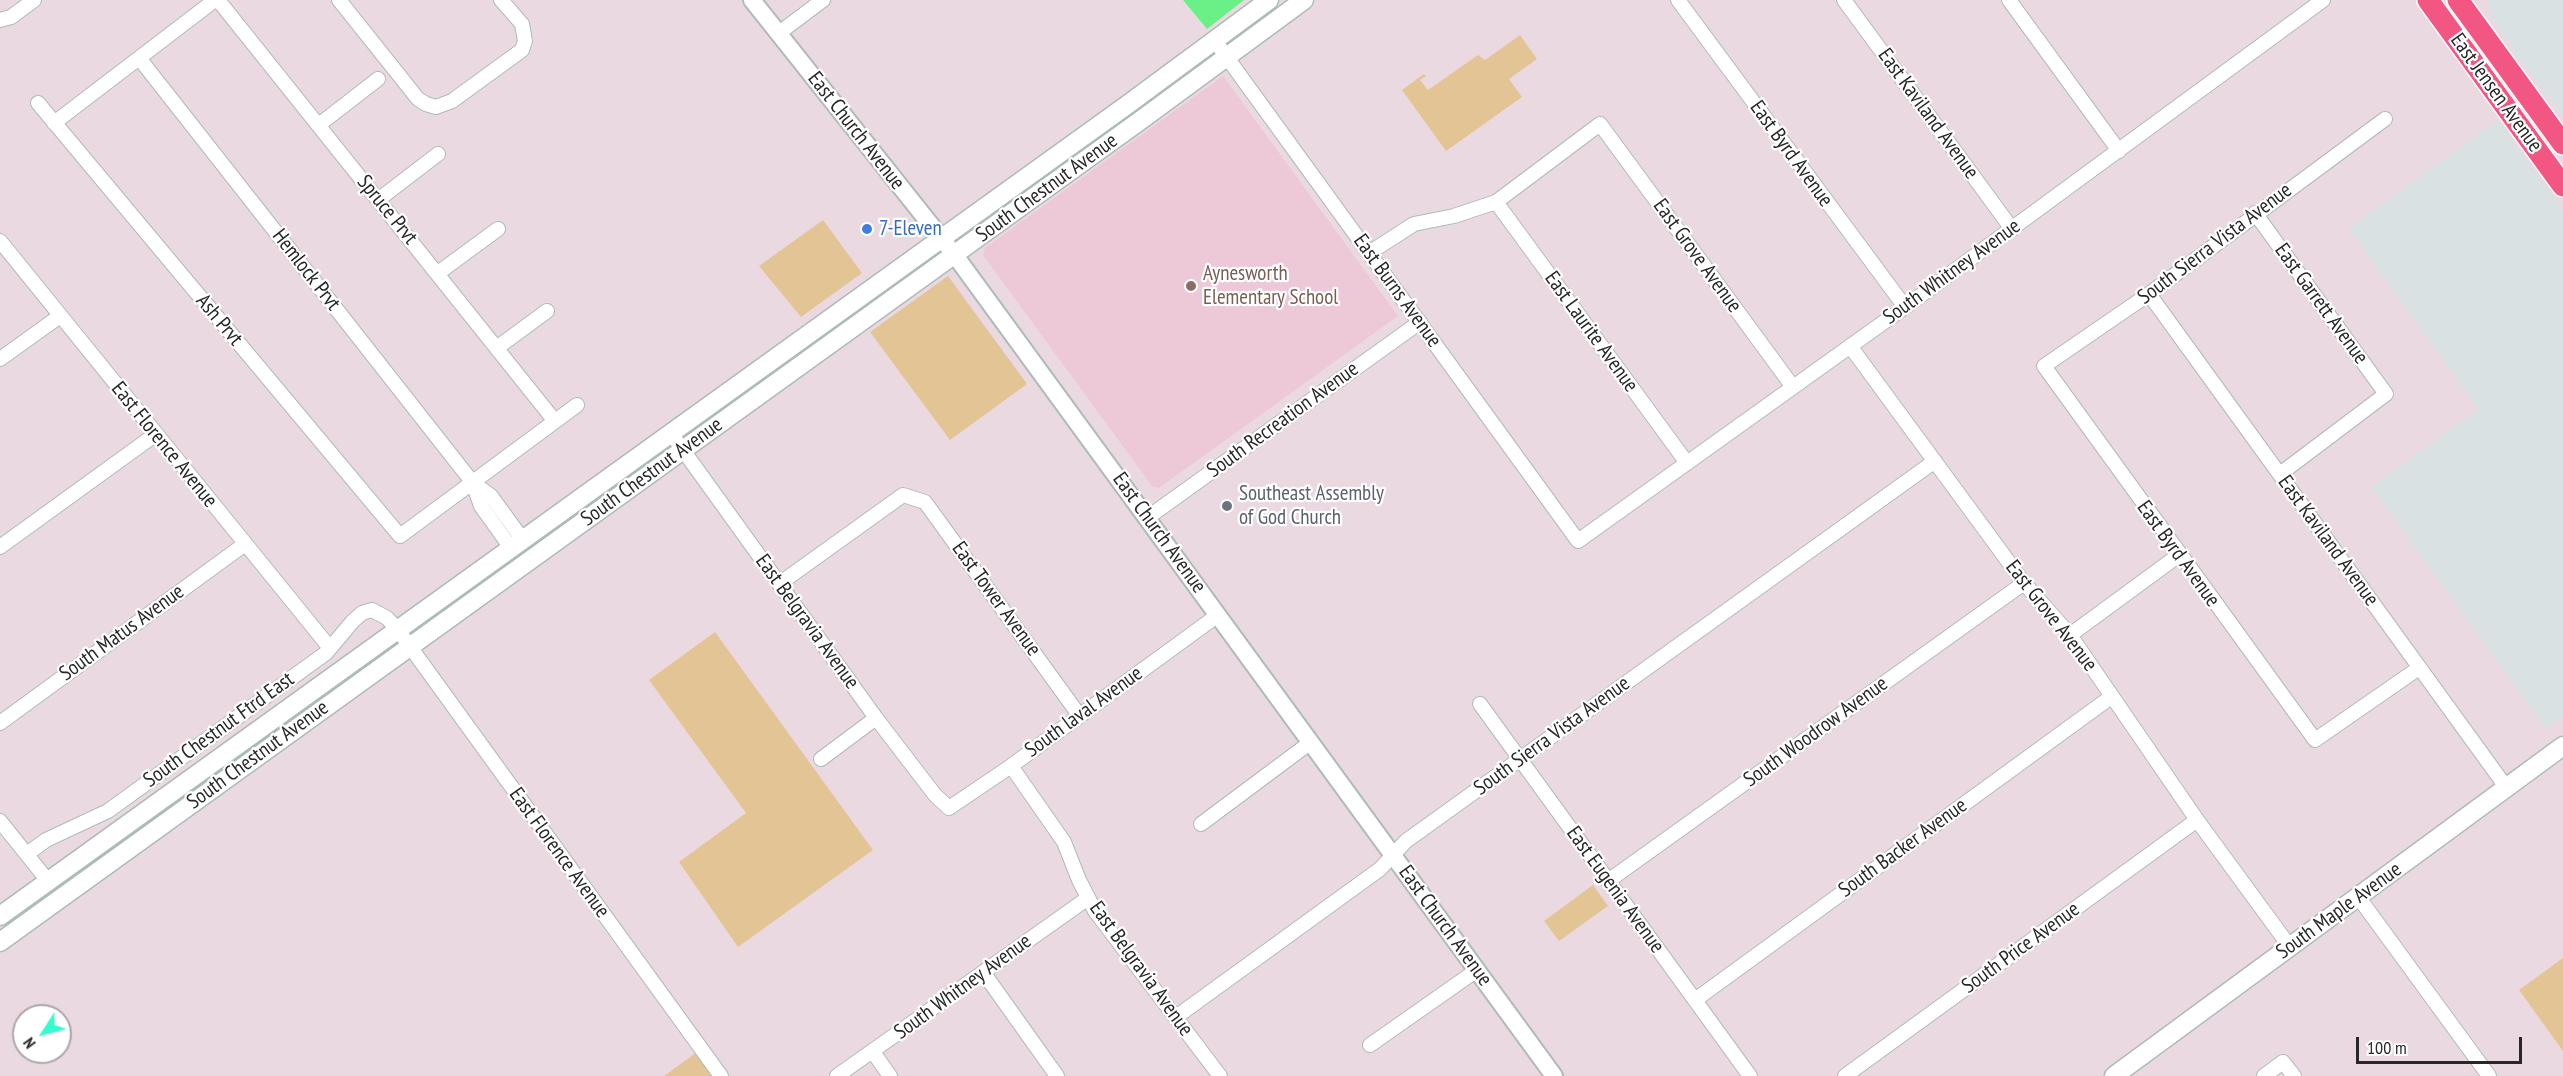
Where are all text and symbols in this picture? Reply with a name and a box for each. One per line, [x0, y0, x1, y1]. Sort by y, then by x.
street label: East Jensen Avenue [2445, 29, 2547, 157]
street label: East Kaviland Avenue [1872, 44, 1984, 184]
street label: East Church Avenue [802, 67, 910, 195]
street label: East Byrd Avenue [1744, 96, 1838, 212]
street label: South Chestnut Avenue [971, 128, 1123, 248]
street label: Spruce Prvt [351, 170, 423, 250]
street label: South Sierra Vista Avenue [2133, 178, 2297, 310]
street label: East Grove Avenue [1647, 194, 1747, 318]
street label: South Whitney Avenue [1879, 214, 2025, 330]
place label: 7-Eleven [879, 216, 942, 242]
marker: 7-Eleven [860, 222, 874, 236]
street label: Hemlock Prvt [266, 224, 346, 316]
street label: East Burns Avenue [1348, 230, 1446, 352]
street label: East Garrett Avenue [2269, 239, 2373, 369]
place label: Aynesworth Elementary School [1203, 261, 1338, 311]
street label: East Laurite Avenue [1539, 267, 1643, 397]
marker: Aynesworth Elementary School [1184, 279, 1198, 293]
street label: Ash Prvt [190, 289, 248, 351]
street label: South Recreation Avenue [1202, 357, 1364, 483]
street label: East Florence Avenue [106, 377, 222, 513]
street label: South Chestnut Avenue [576, 412, 728, 532]
street label: East Church Avenue [1107, 468, 1211, 598]
street label: East Kaviland Avenue [2272, 471, 2384, 611]
place label: Southeast Assembly of God Church [1239, 481, 1384, 531]
street label: East Byrd Avenue [2131, 496, 2225, 612]
marker: Southeast Assembly of God Church [1220, 499, 1234, 513]
street label: East Tower Avenue [946, 537, 1046, 661]
street label: East Belgravia Avenue [750, 550, 864, 694]
street label: East Grove Avenue [2000, 555, 2102, 677]
street label: South Matus Avenue [55, 579, 189, 687]
street label: South laval Avenue [1020, 661, 1148, 763]
street label: South Chestnut Ftrd East [139, 667, 299, 793]
street label: South Sierra Vista Avenue [1469, 671, 1635, 801]
street label: South Woodrow Avenue [1739, 671, 1893, 793]
street label: South Chestnut Avenue [182, 695, 334, 815]
street label: East Florence Avenue [503, 783, 615, 923]
street label: South Backer Avenue [1834, 793, 1972, 903]
street label: East Eugenia Avenue [1561, 822, 1669, 958]
street label: South Maple Avenue [2271, 857, 2407, 965]
street label: East Church Avenue [1393, 861, 1497, 991]
street label: East Belgravia Avenue [1084, 897, 1198, 1041]
street label: South Price Avenue [1957, 897, 2085, 999]
street label: South Whitney Avenue [890, 929, 1036, 1045]
north arrow [12, 1004, 72, 1064]
scale bar [2359, 1025, 2526, 1063]
text: N [18, 1034, 40, 1053]
text: 100 m [2367, 1036, 2407, 1059]

